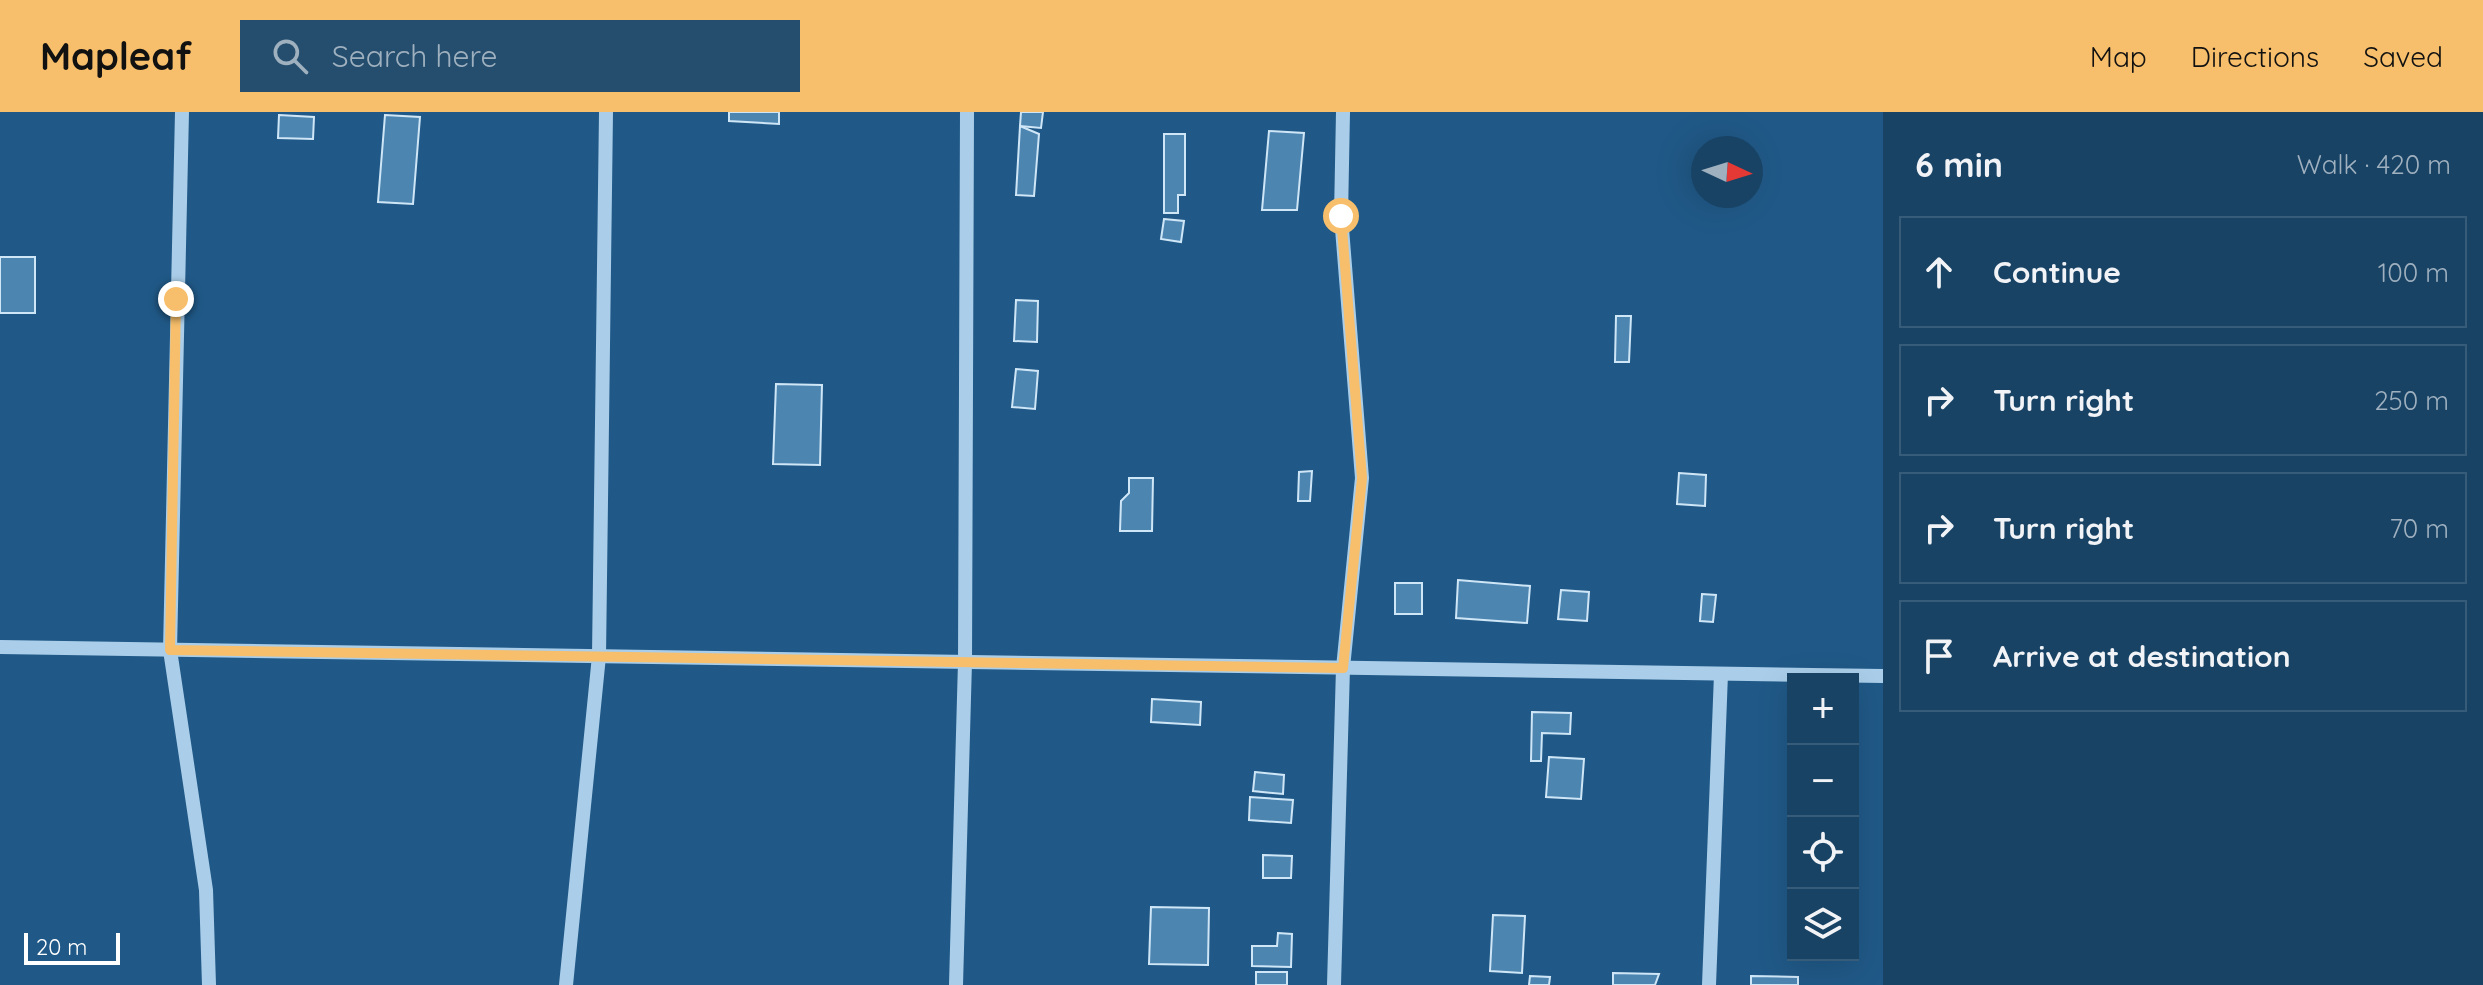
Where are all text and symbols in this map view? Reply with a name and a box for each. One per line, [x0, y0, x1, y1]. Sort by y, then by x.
search box [240, 20, 800, 92]
text: Mapleaf [40, 32, 192, 80]
icon: search [268, 34, 312, 78]
text: Search here [332, 37, 497, 75]
text: Map [2090, 39, 2147, 74]
text: Directions [2191, 39, 2319, 74]
text: Saved [2363, 39, 2443, 74]
north arrow [1691, 136, 1763, 208]
text: 6 min [1915, 143, 2003, 186]
text: Walk · 420 m [2297, 148, 2451, 181]
route start [1323, 198, 1359, 234]
icon: ahead [1917, 250, 1961, 294]
text: Continue [1993, 253, 2121, 291]
text: 100 m [2378, 256, 2449, 289]
route end [158, 281, 194, 317]
icon: right [1917, 378, 1961, 422]
text: Turn right [1993, 381, 2134, 419]
text: 250 m [2374, 384, 2449, 417]
icon: right [1917, 506, 1961, 550]
text: Turn right [1993, 509, 2134, 547]
text: 70 m [2389, 512, 2449, 545]
icon: arrive [1917, 634, 1961, 678]
text: Arrive at destination [1993, 637, 2291, 675]
map controls [1787, 673, 1859, 961]
button: + [1787, 673, 1859, 745]
button: − [1787, 745, 1859, 817]
button: locate [1787, 817, 1859, 889]
button: layers [1787, 889, 1859, 961]
scale bar [24, 929, 120, 965]
text: 20 m [36, 933, 87, 961]

